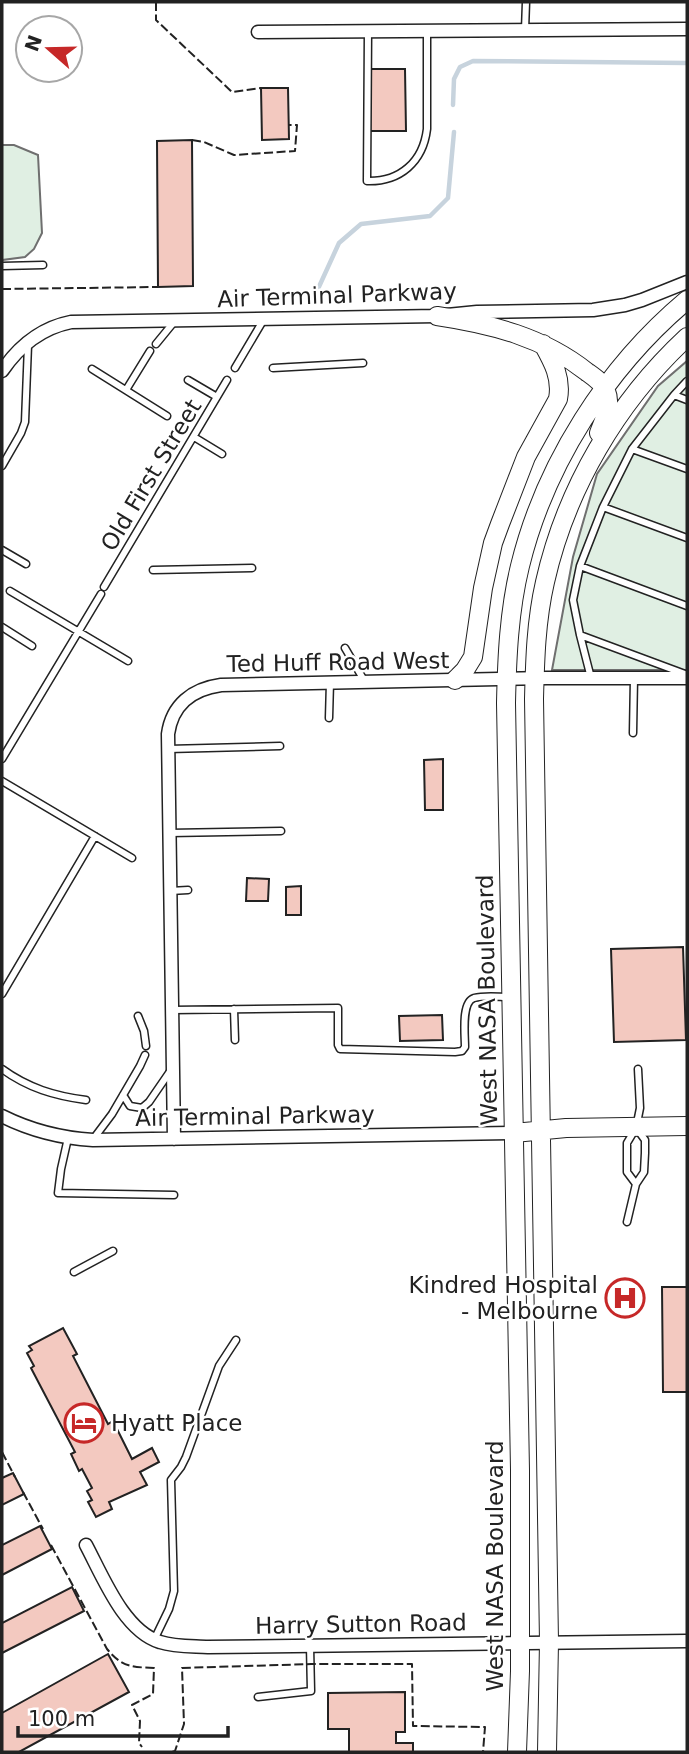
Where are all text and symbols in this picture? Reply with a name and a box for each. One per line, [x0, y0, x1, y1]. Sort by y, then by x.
north arrow [14, 14, 84, 84]
text: N [20, 32, 46, 54]
street label: Air Terminal Parkway [217, 278, 457, 312]
street label: Old First Street [96, 395, 206, 555]
street label: Ted Huff Road West [225, 647, 450, 677]
street label: West NASA Boulevard [472, 874, 502, 1126]
street label: Air Terminal Parkway [135, 1101, 375, 1131]
place label: Kindred Hospital - Melbourne [408, 1272, 598, 1324]
hospital icon: Kindred Hospital - Melbourne [604, 1277, 646, 1319]
hotel icon: Hyatt Place [63, 1402, 105, 1444]
place label: Hyatt Place [111, 1410, 243, 1436]
street label: West NASA Boulevard [482, 1440, 508, 1692]
street label: Harry Sutton Road [255, 1609, 467, 1639]
scale bar [18, 1694, 228, 1738]
text: 100 m [28, 1707, 95, 1731]

